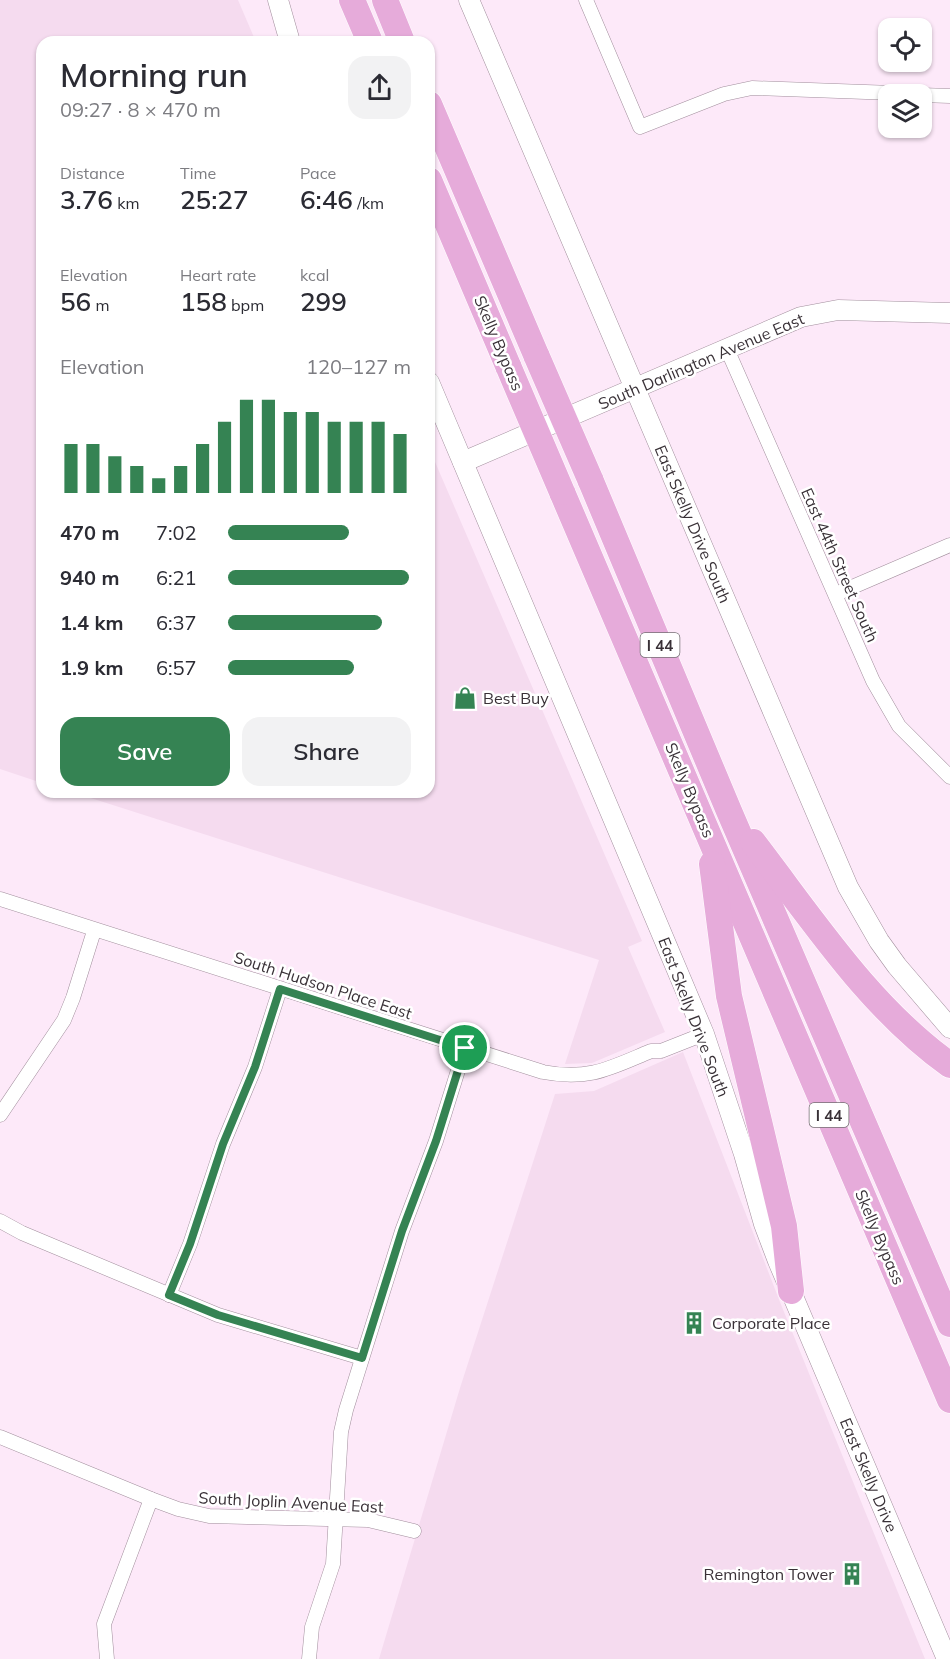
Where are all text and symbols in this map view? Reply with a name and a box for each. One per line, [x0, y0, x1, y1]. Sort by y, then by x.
map controls [878, 18, 932, 138]
button: locate [878, 18, 932, 72]
text: Morning run [60, 54, 248, 95]
button: share [348, 56, 411, 119]
button: layers [878, 84, 932, 138]
text: 09:27 · 8 × 470 m [60, 97, 221, 122]
text: Distance [60, 163, 125, 183]
text: Time [180, 163, 216, 183]
text: Pace [300, 163, 336, 183]
text: 3.76 [60, 183, 113, 216]
text: 25:27 [180, 183, 249, 216]
text: 6:46 [300, 183, 353, 216]
text: km [113, 193, 139, 213]
text: /km [353, 193, 384, 213]
text: Elevation [60, 265, 128, 285]
text: Heart rate [180, 265, 256, 285]
text: kcal [300, 265, 329, 285]
text: 56 [60, 285, 91, 318]
text: 158 [180, 285, 227, 318]
text: 299 [300, 285, 347, 318]
street label: Skelly Bypass [470, 292, 528, 394]
text: m [91, 295, 109, 315]
text: bpm [227, 295, 264, 315]
street label: South Darlington Avenue East [595, 308, 807, 414]
text: Elevation [60, 354, 145, 379]
text: 120–127 m [306, 354, 411, 379]
street label: East Skelly Drive South [651, 442, 735, 606]
street label: East 44th Street South [797, 485, 883, 645]
text: 470 m [60, 520, 119, 545]
text: 7:02 [156, 520, 197, 545]
text: 940 m [60, 565, 119, 590]
text: 6:21 [156, 565, 197, 590]
text: 1.4 km [60, 610, 123, 635]
text: 6:37 [156, 610, 197, 635]
road number: I 44 [640, 633, 680, 657]
text: 1.9 km [60, 655, 123, 680]
text: 6:57 [156, 655, 197, 680]
shop icon: Best Buy [452, 685, 478, 711]
place label: Best Buy [483, 688, 549, 708]
button: Save [60, 717, 230, 786]
button: Share [242, 717, 411, 786]
street label: Skelly Bypass [661, 739, 719, 841]
street label: East Skelly Drive South [654, 934, 734, 1100]
street label: South Hudson Place East [231, 947, 415, 1023]
pin [439, 1022, 490, 1073]
icon: arrive [448, 1031, 481, 1064]
road number: I 44 [810, 1103, 848, 1127]
street label: Skelly Bypass [851, 1186, 909, 1288]
building icon: Corporate Place [681, 1310, 707, 1336]
place label: Corporate Place [712, 1313, 830, 1333]
street label: East Skelly Drive [836, 1415, 902, 1535]
street label: South Joplin Avenue East [198, 1487, 384, 1517]
building icon: Remington Tower [839, 1561, 865, 1587]
place label: Remington Tower [704, 1564, 834, 1584]

